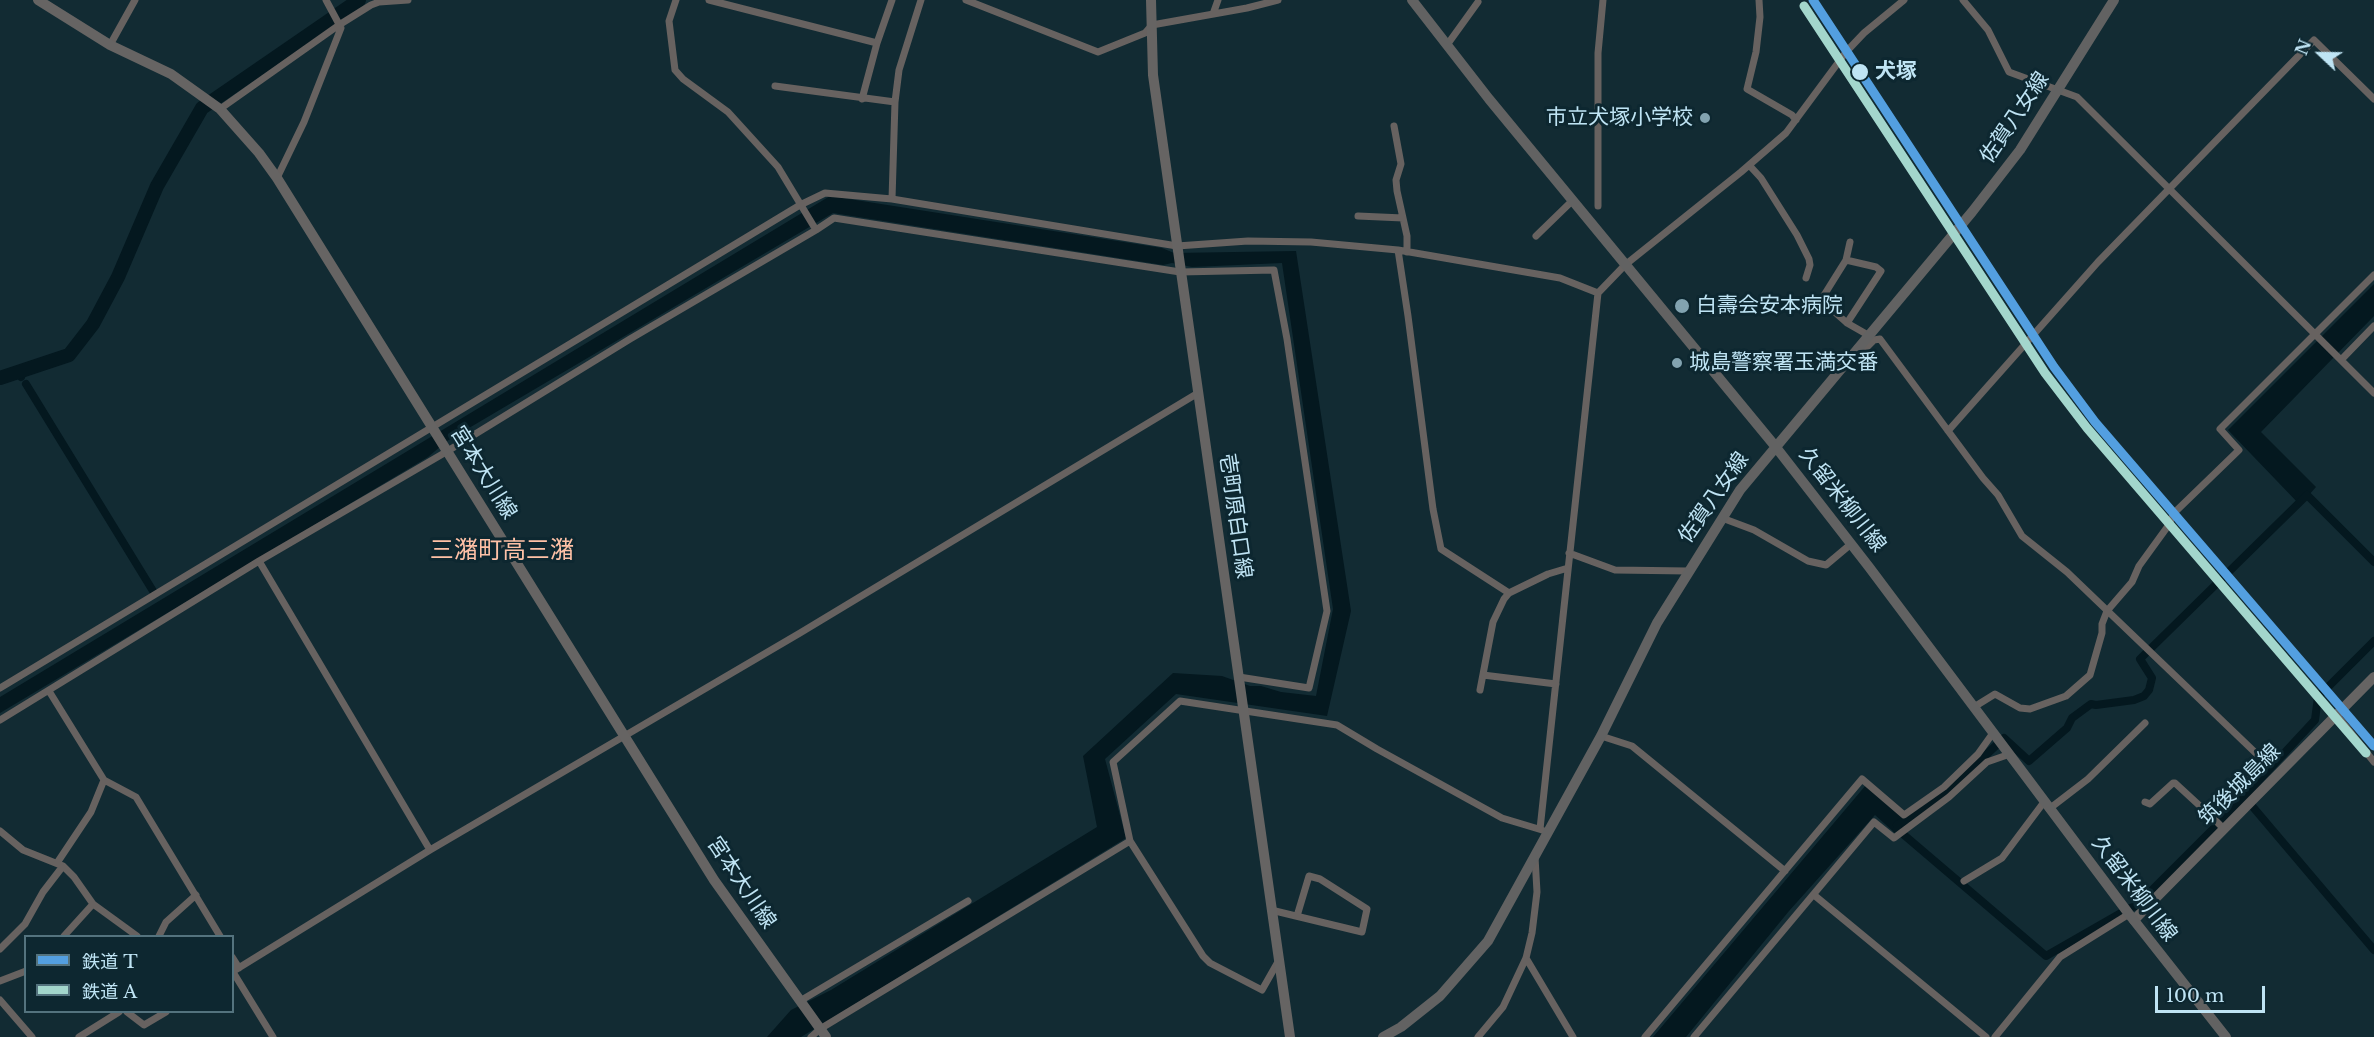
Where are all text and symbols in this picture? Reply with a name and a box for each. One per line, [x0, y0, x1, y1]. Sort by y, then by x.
north arrow [2290, 24, 2350, 84]
text: N [2291, 37, 2315, 58]
place label: 犬塚 [1875, 59, 1917, 85]
marker: 犬塚 [1850, 62, 1870, 82]
street label: 佐賀八女線 [1975, 67, 2055, 169]
place label: 市立犬塚小学校 [1546, 105, 1693, 131]
marker: 市立犬塚小学校 [1698, 111, 1712, 125]
place label: 白壽会安本病院 [1696, 293, 1843, 319]
marker: 白壽会安本病院 [1673, 297, 1691, 315]
place label: 城島警察署玉満交番 [1689, 350, 1878, 376]
marker: 城島警察署玉満交番 [1670, 356, 1684, 370]
street label: 宮本大川線 [444, 422, 522, 524]
street label: 久留米柳川線 [1793, 443, 1891, 557]
street label: 佐賀八女線 [1674, 448, 1754, 548]
street label: 壱町原白口線 [1214, 452, 1256, 580]
district label: 三潴町高三潴 [430, 537, 574, 565]
street label: 筑後城島線 [2194, 739, 2286, 831]
street label: 久留米柳川線 [2086, 831, 2182, 947]
street label: 宮本大川線 [701, 832, 781, 934]
legend [24, 935, 234, 1013]
text: 鉄道 T [82, 951, 138, 973]
scale bar [2158, 974, 2268, 1012]
text: 鉄道 A [82, 981, 137, 1003]
text: 100 m [2166, 985, 2224, 1007]

